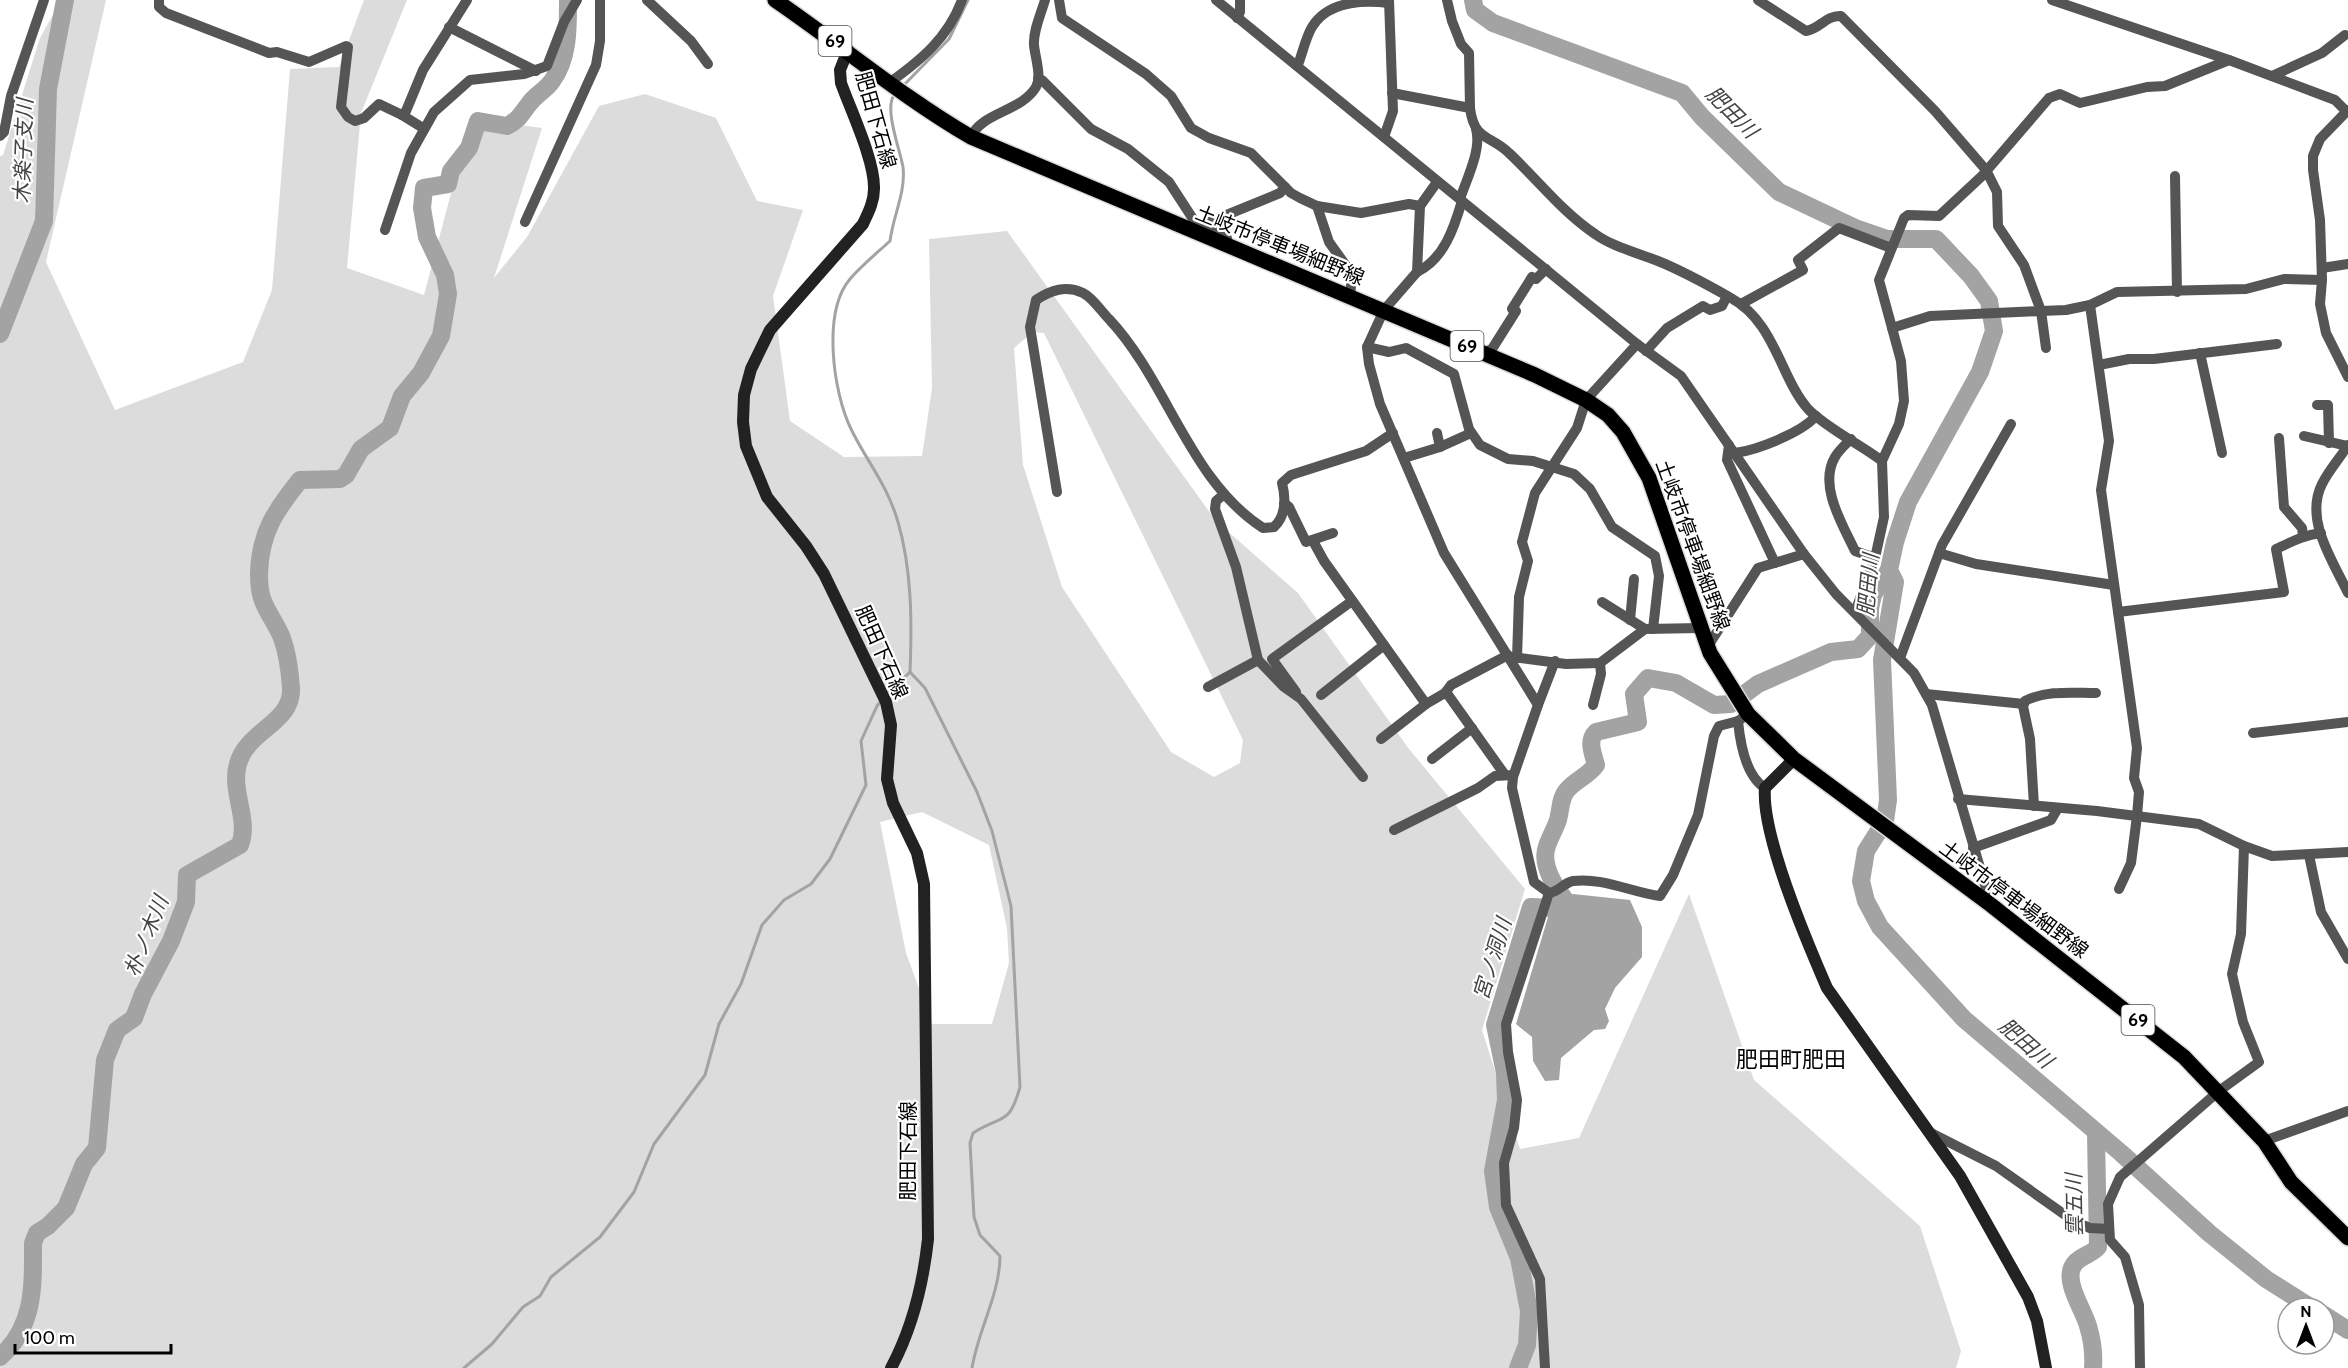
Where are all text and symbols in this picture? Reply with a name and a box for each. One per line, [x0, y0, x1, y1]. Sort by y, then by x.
road number: 69 [818, 26, 852, 56]
street label: 肥田下石線 [851, 69, 901, 171]
water label: 肥田川 [1701, 81, 1765, 145]
water label: 木楽子支川 [9, 96, 37, 204]
street label: 土岐市停車場細野線 [1192, 200, 1368, 290]
road number: 69 [1450, 331, 1484, 361]
street label: 土岐市停車場細野線 [1651, 456, 1735, 634]
water label: 肥田川 [1853, 551, 1883, 617]
street label: 肥田下石線 [851, 601, 913, 703]
street label: 土岐市停車場細野線 [1935, 835, 2093, 963]
water label: 朴ノ木川 [119, 891, 174, 980]
water label: 宮ノ洞川 [1468, 913, 1517, 1003]
road number: 69 [2122, 1005, 2154, 1035]
water label: 肥田川 [1994, 1013, 2059, 1074]
district label: 肥田町肥田 [1736, 1046, 1846, 1073]
street label: 肥田下石線 [896, 1101, 920, 1201]
water label: 雲五川 [2061, 1171, 2087, 1237]
north arrow [2276, 1296, 2336, 1356]
text: N [2300, 1302, 2312, 1321]
scale bar [15, 1317, 171, 1355]
text: 100 m [24, 1327, 75, 1349]

